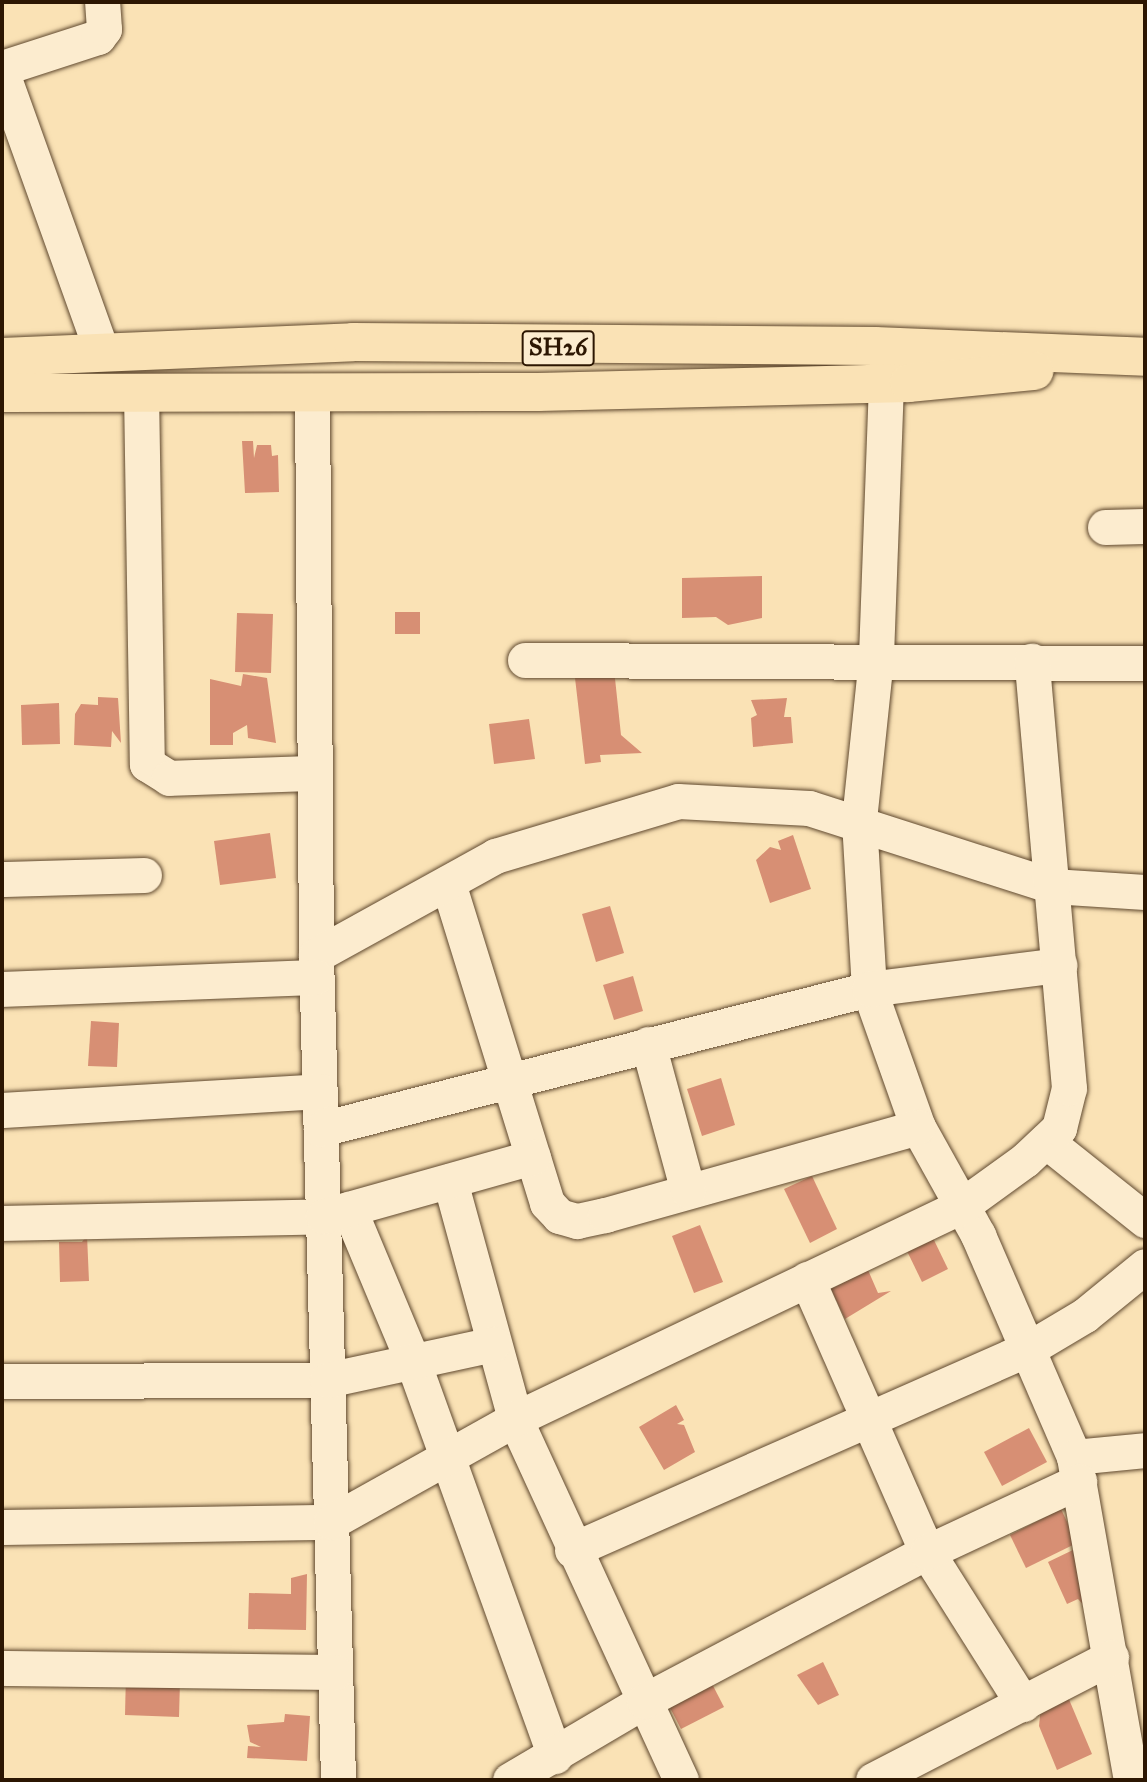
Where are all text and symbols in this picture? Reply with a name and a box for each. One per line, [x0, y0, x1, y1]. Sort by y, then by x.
road number: SH26 [521, 328, 595, 368]

